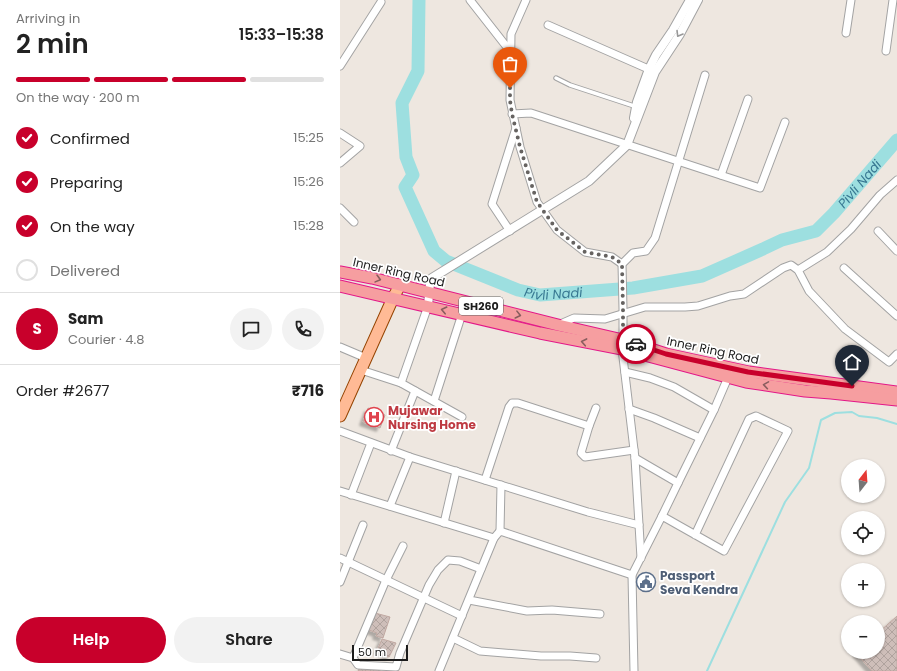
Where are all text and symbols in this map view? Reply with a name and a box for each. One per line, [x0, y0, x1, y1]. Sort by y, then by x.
text: Arriving in [16, 9, 80, 28]
text: 15:33–15:38 [239, 24, 324, 45]
text: 2 min [16, 26, 89, 62]
one-way arrow [677, 30, 684, 37]
pin [493, 47, 527, 88]
icon: bag [499, 53, 521, 75]
text: On the way · 200 m [16, 88, 140, 107]
icon: check [16, 127, 38, 149]
text: Confirmed [50, 128, 130, 149]
text: 15:25 [293, 128, 324, 147]
water label: Pivli Nadi [833, 155, 886, 212]
icon: check [16, 171, 38, 193]
text: Preparing [50, 172, 123, 193]
text: 15:26 [293, 172, 324, 191]
icon: check [16, 215, 38, 237]
text: On the way [50, 216, 135, 237]
text: 15:28 [293, 216, 324, 235]
street label: Inner Ring Road [351, 253, 447, 291]
text: Delivered [50, 260, 120, 281]
one-way arrow [375, 275, 381, 283]
water label: Pivli Nadi [522, 282, 584, 305]
road number: SH260 [459, 297, 503, 315]
one-way arrow [441, 306, 447, 314]
text: Sam [68, 308, 103, 329]
button: chat [230, 308, 272, 350]
button: phone [282, 308, 324, 350]
one-way arrow [514, 310, 521, 319]
text: S [32, 318, 42, 339]
courier [616, 324, 656, 364]
text: Courier · 4.8 [68, 330, 144, 349]
street label: Inner Ring Road [665, 332, 761, 368]
icon: car [625, 333, 647, 355]
one-way arrow [581, 338, 587, 346]
pin [835, 345, 869, 386]
icon: home [841, 351, 863, 373]
text: Order #2677 [16, 380, 110, 401]
text: ₹716 [292, 380, 324, 401]
one-way arrow [763, 381, 769, 390]
place label: Mujawar Nursing Home [388, 402, 476, 433]
hospital icon: Mujawar Nursing Home [363, 406, 385, 428]
north arrow [841, 459, 885, 503]
map controls [841, 459, 885, 659]
button: locate [841, 511, 885, 555]
button: + [841, 563, 885, 607]
place label: Passport Seva Kendra [660, 567, 738, 598]
public building icon: Passport Seva Kendra [635, 571, 657, 593]
button: − [841, 615, 885, 659]
button: Help [16, 617, 166, 663]
button: Share [174, 617, 324, 663]
scale bar [352, 643, 408, 662]
text: 50 m [358, 644, 386, 660]

